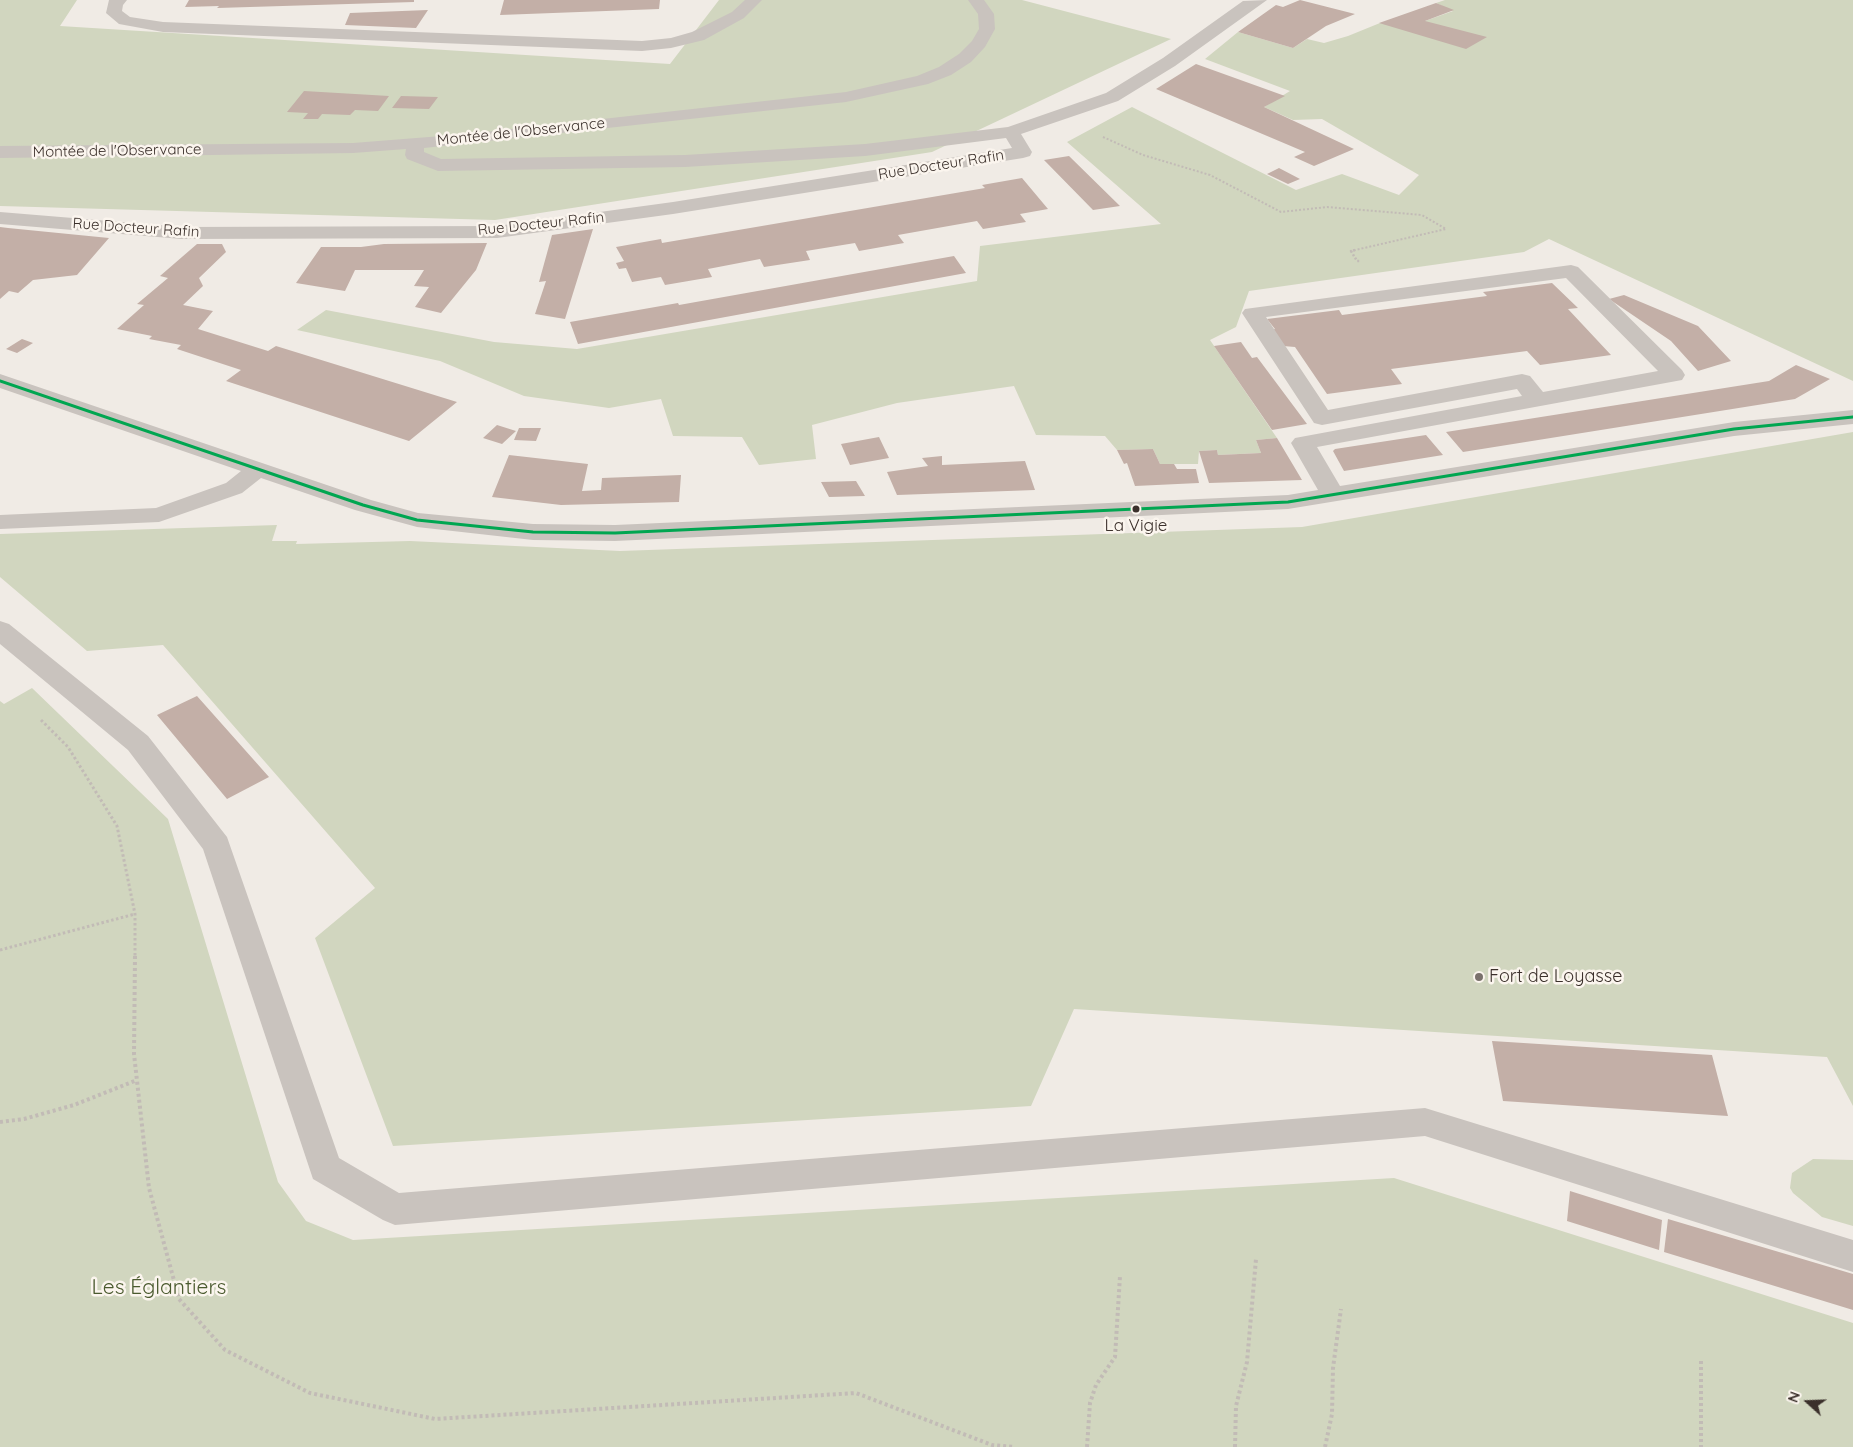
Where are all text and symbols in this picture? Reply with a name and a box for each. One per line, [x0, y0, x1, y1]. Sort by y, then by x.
street label: Montée de l'Observance [436, 114, 606, 150]
street label: Montée de l'Observance [32, 141, 202, 161]
street label: Rue Docteur Rafin [877, 146, 1005, 184]
street label: Rue Docteur Rafin [477, 208, 605, 240]
street label: Rue Docteur Rafin [72, 215, 200, 241]
marker: La Vigie [1131, 504, 1141, 514]
place label: La Vigie [1105, 516, 1167, 536]
place label: Fort de Loyasse [1489, 966, 1622, 988]
marker: Fort de Loyasse [1473, 971, 1485, 983]
park label: Les Églantiers [92, 1275, 226, 1301]
north arrow [1783, 1377, 1833, 1427]
text: N [1784, 1389, 1804, 1405]

